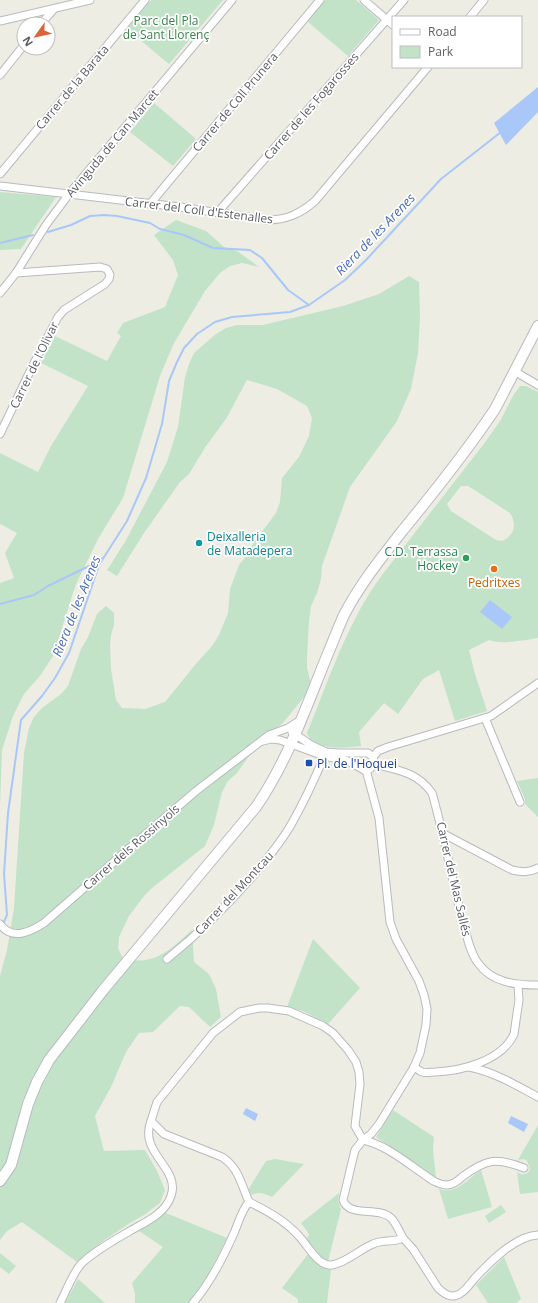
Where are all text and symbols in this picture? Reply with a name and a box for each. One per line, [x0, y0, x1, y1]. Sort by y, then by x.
park label: Parc del Pla de Sant Llorenç [123, 12, 209, 43]
north arrow [16, 16, 56, 56]
legend [392, 16, 522, 68]
text: Road [428, 23, 457, 40]
text: N [18, 34, 36, 50]
street label: Carrer de la Barata [32, 41, 112, 133]
text: Park [428, 43, 454, 60]
street label: Carrer de les Fogarosses [260, 48, 363, 163]
street label: Carrer de Coll Prunera [188, 49, 282, 155]
street label: Avinguda de Can Marcet [62, 85, 162, 201]
water label: Riera de les Arenes [331, 189, 419, 279]
street label: Carrer del Coll d'Estenalles [124, 192, 274, 228]
street label: Carrer de l'Olivar [6, 319, 62, 411]
place label: Deixalleria de Matadepera [207, 528, 292, 559]
marker: Deixalleria de Matadepera [194, 538, 204, 548]
place label: C.D. Terrassa Hockey [384, 543, 459, 574]
water label: Riera de les Arenes [47, 552, 105, 659]
marker: C.D. Terrassa Hockey [461, 553, 471, 563]
marker: Pedritxes [489, 564, 499, 574]
place label: Pedritxes [468, 574, 520, 591]
place label: Pl. de l'Hoquei [317, 755, 397, 772]
marker: Pl. de l'Hoquei [304, 758, 314, 768]
street label: Carrer dels Rossinyols [79, 800, 183, 894]
street label: Carrer del Mas Sallés [433, 820, 476, 938]
street label: Carrer del Montcau [191, 848, 277, 938]

